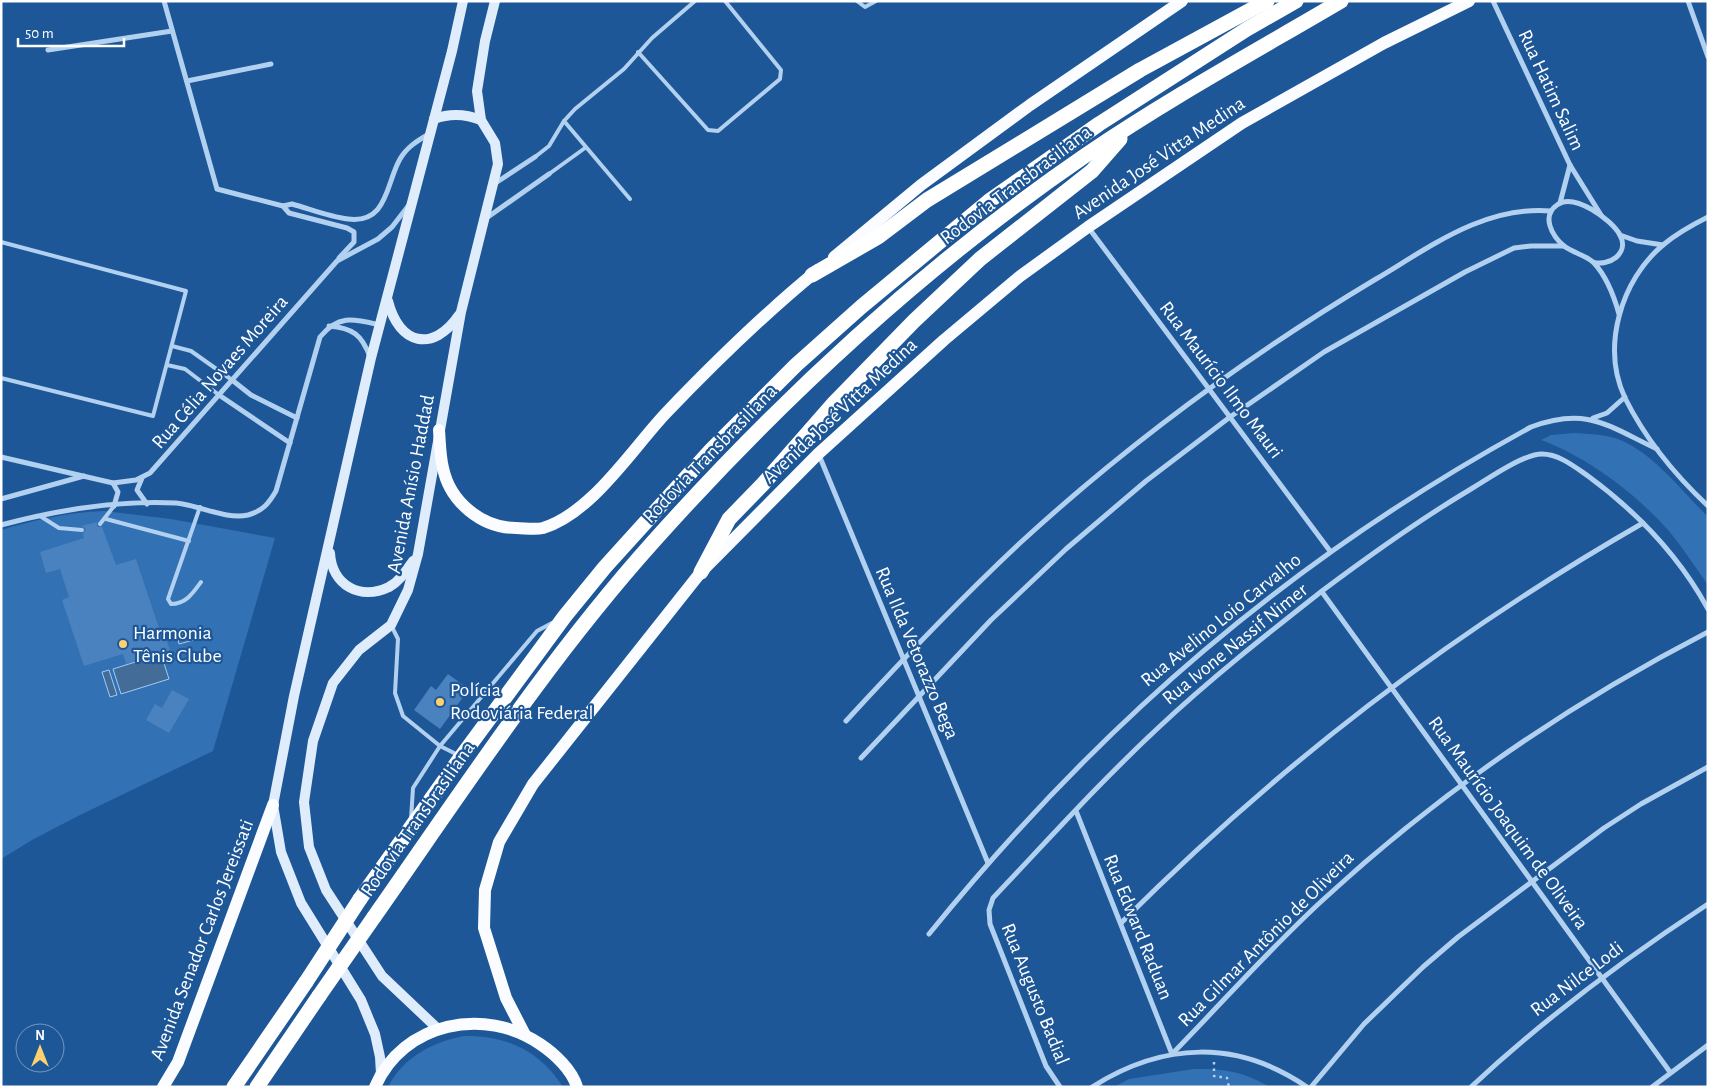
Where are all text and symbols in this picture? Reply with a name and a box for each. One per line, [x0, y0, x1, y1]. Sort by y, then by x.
scale bar [18, 15, 124, 47]
text: 50 m [25, 26, 54, 41]
street label: Rua Hatim Salim [1514, 27, 1588, 153]
street label: Avenida José Vitta Medina [1069, 93, 1249, 223]
street label: Rodovia Transbrasiliana [937, 122, 1095, 248]
street label: Rua Célia Novaes Moreira [148, 291, 292, 453]
street label: Rua Maurício Ilmo Mauri [1156, 298, 1286, 462]
street label: Avenida José Vitta Medina [759, 334, 921, 488]
street label: Rodovia Transbrasiliana [639, 381, 781, 527]
street label: Avenida Anísio Haddad [384, 393, 438, 575]
street label: Rua Avelino Loio Carvalho [1137, 549, 1305, 691]
street label: Rua Ilda Vetorazzo Bega [872, 564, 962, 742]
street label: Rua Ivone Nassif Nimer [1159, 579, 1312, 709]
place label: Harmonia Tênis Clube [133, 623, 222, 666]
marker: Harmonia Tênis Clube [117, 638, 129, 650]
place label: Polícia Rodoviária Federal [450, 680, 593, 723]
marker: Polícia Rodoviária Federal [434, 696, 446, 708]
street label: Rua Maurício Joaquim de Oliveira [1424, 713, 1592, 933]
street label: Rodovia Transbrasiliana [357, 738, 479, 900]
street label: Avenida Senador Carlos Jereissati [147, 817, 257, 1063]
street label: Rua Gilmar Antônio de Oliveira [1175, 848, 1357, 1030]
street label: Rua Edward Raduan [1100, 851, 1176, 1003]
street label: Rua Augusto Badial [998, 920, 1072, 1068]
street label: Rua Nilce Lodi [1527, 938, 1627, 1020]
north arrow [15, 1023, 65, 1073]
text: N [35, 1029, 45, 1043]

